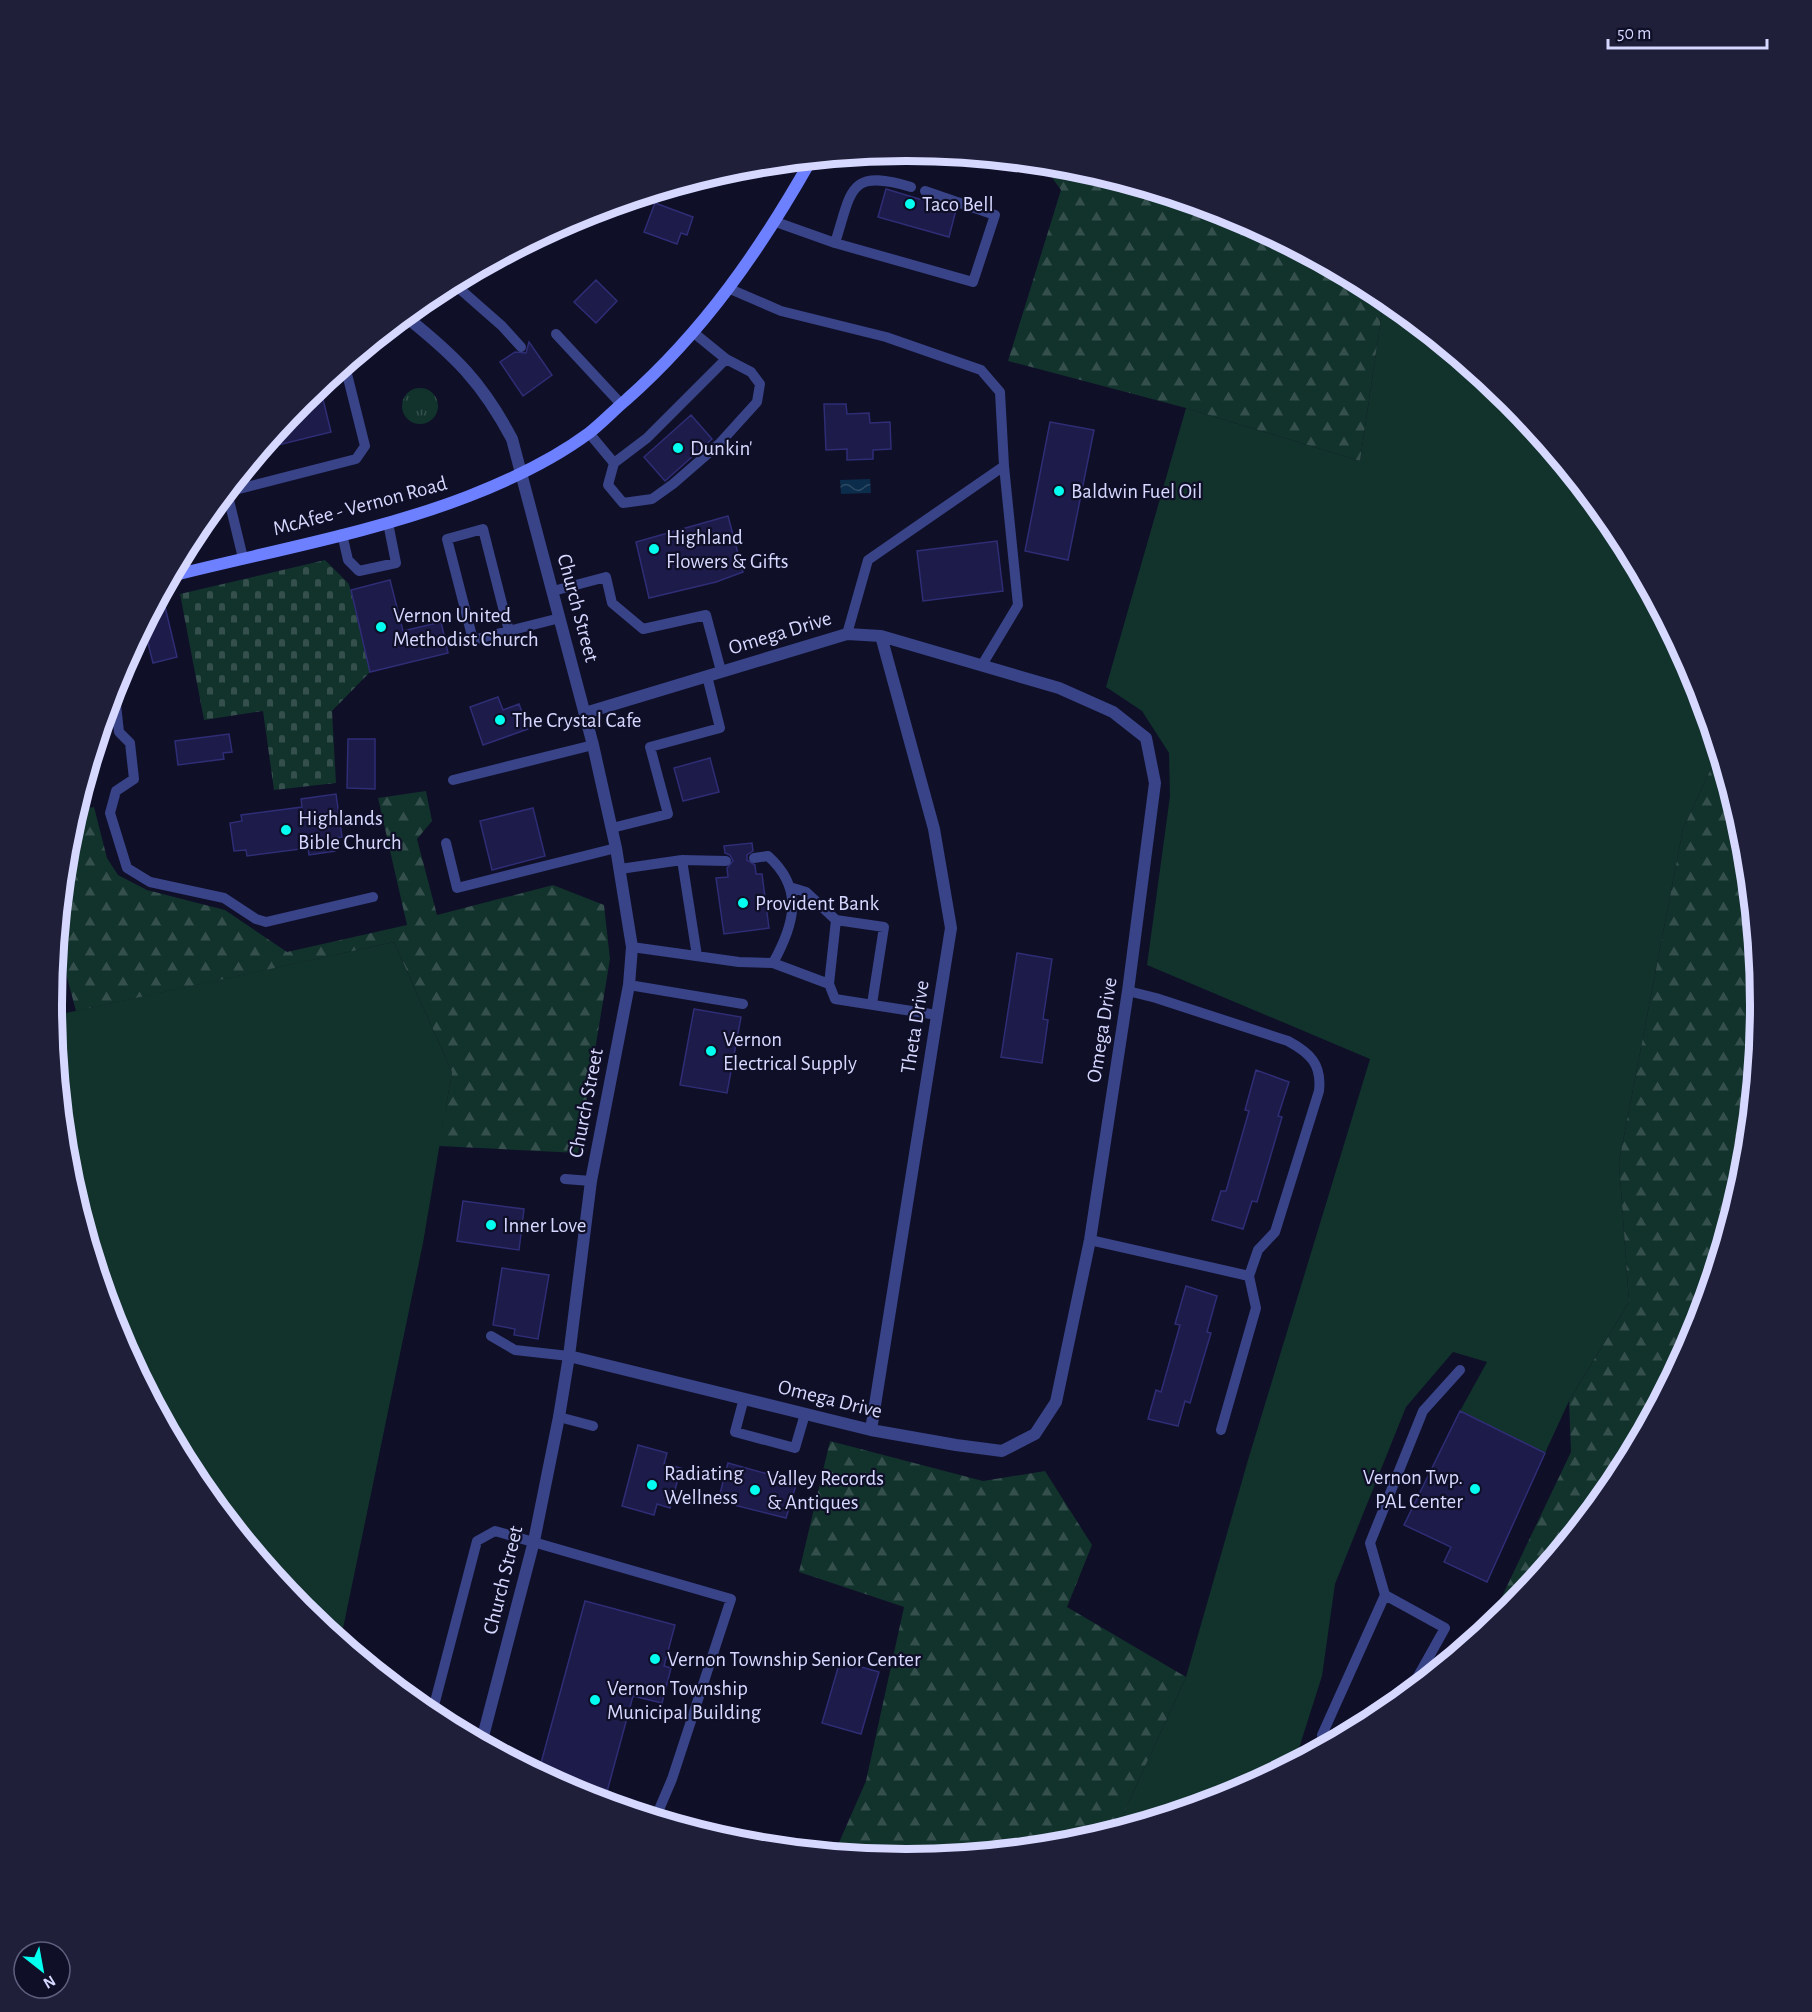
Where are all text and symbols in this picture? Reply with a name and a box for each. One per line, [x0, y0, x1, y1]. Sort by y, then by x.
scale bar [1608, 12, 1767, 50]
text: 50 m [1617, 25, 1651, 43]
place label: Taco Bell [922, 194, 994, 215]
marker: Taco Bell [903, 197, 917, 211]
place label: Dunkin' [690, 438, 753, 459]
marker: Dunkin' [671, 441, 685, 455]
street label: McAfee - Vernon Road [271, 473, 450, 539]
place label: Baldwin Fuel Oil [1071, 481, 1202, 502]
marker: Baldwin Fuel Oil [1052, 484, 1066, 498]
place label: Highland Flowers & Gifts [666, 527, 789, 572]
marker: Highland Flowers & Gifts [647, 542, 661, 556]
street label: Church Street [553, 552, 603, 665]
place label: Vernon United Methodist Church [393, 605, 539, 650]
street label: Omega Drive [726, 607, 834, 659]
marker: Vernon United Methodist Church [374, 620, 388, 634]
place label: The Crystal Cafe [512, 710, 642, 731]
marker: The Crystal Cafe [493, 713, 507, 727]
place label: Highlands Bible Church [298, 808, 402, 853]
marker: Highlands Bible Church [279, 823, 293, 837]
place label: Provident Bank [755, 893, 880, 914]
marker: Provident Bank [736, 896, 750, 910]
street label: Omega Drive [1083, 976, 1121, 1084]
street label: Theta Drive [897, 979, 933, 1075]
place label: Vernon Electrical Supply [723, 1029, 857, 1074]
marker: Vernon Electrical Supply [704, 1044, 718, 1058]
street label: Church Street [565, 1046, 607, 1159]
place label: Inner Love [503, 1215, 587, 1236]
marker: Inner Love [484, 1218, 498, 1232]
street label: Omega Drive [776, 1376, 884, 1422]
place label: Radiating Wellness [664, 1463, 744, 1508]
place label: Vernon Twp. PAL Center [1363, 1467, 1463, 1512]
place label: Valley Records & Antiques [767, 1468, 884, 1513]
marker: Radiating Wellness [645, 1478, 659, 1492]
marker: Vernon Twp. PAL Center [1468, 1482, 1482, 1496]
marker: Valley Records & Antiques [748, 1483, 762, 1497]
street label: Church Street [479, 1523, 527, 1636]
place label: Vernon Township Senior Center [667, 1649, 921, 1670]
marker: Vernon Township Senior Center [648, 1652, 662, 1666]
place label: Vernon Township Municipal Building [607, 1678, 762, 1723]
marker: Vernon Township Municipal Building [588, 1693, 602, 1707]
north arrow [12, 1940, 72, 2000]
text: N [40, 1972, 58, 1992]

